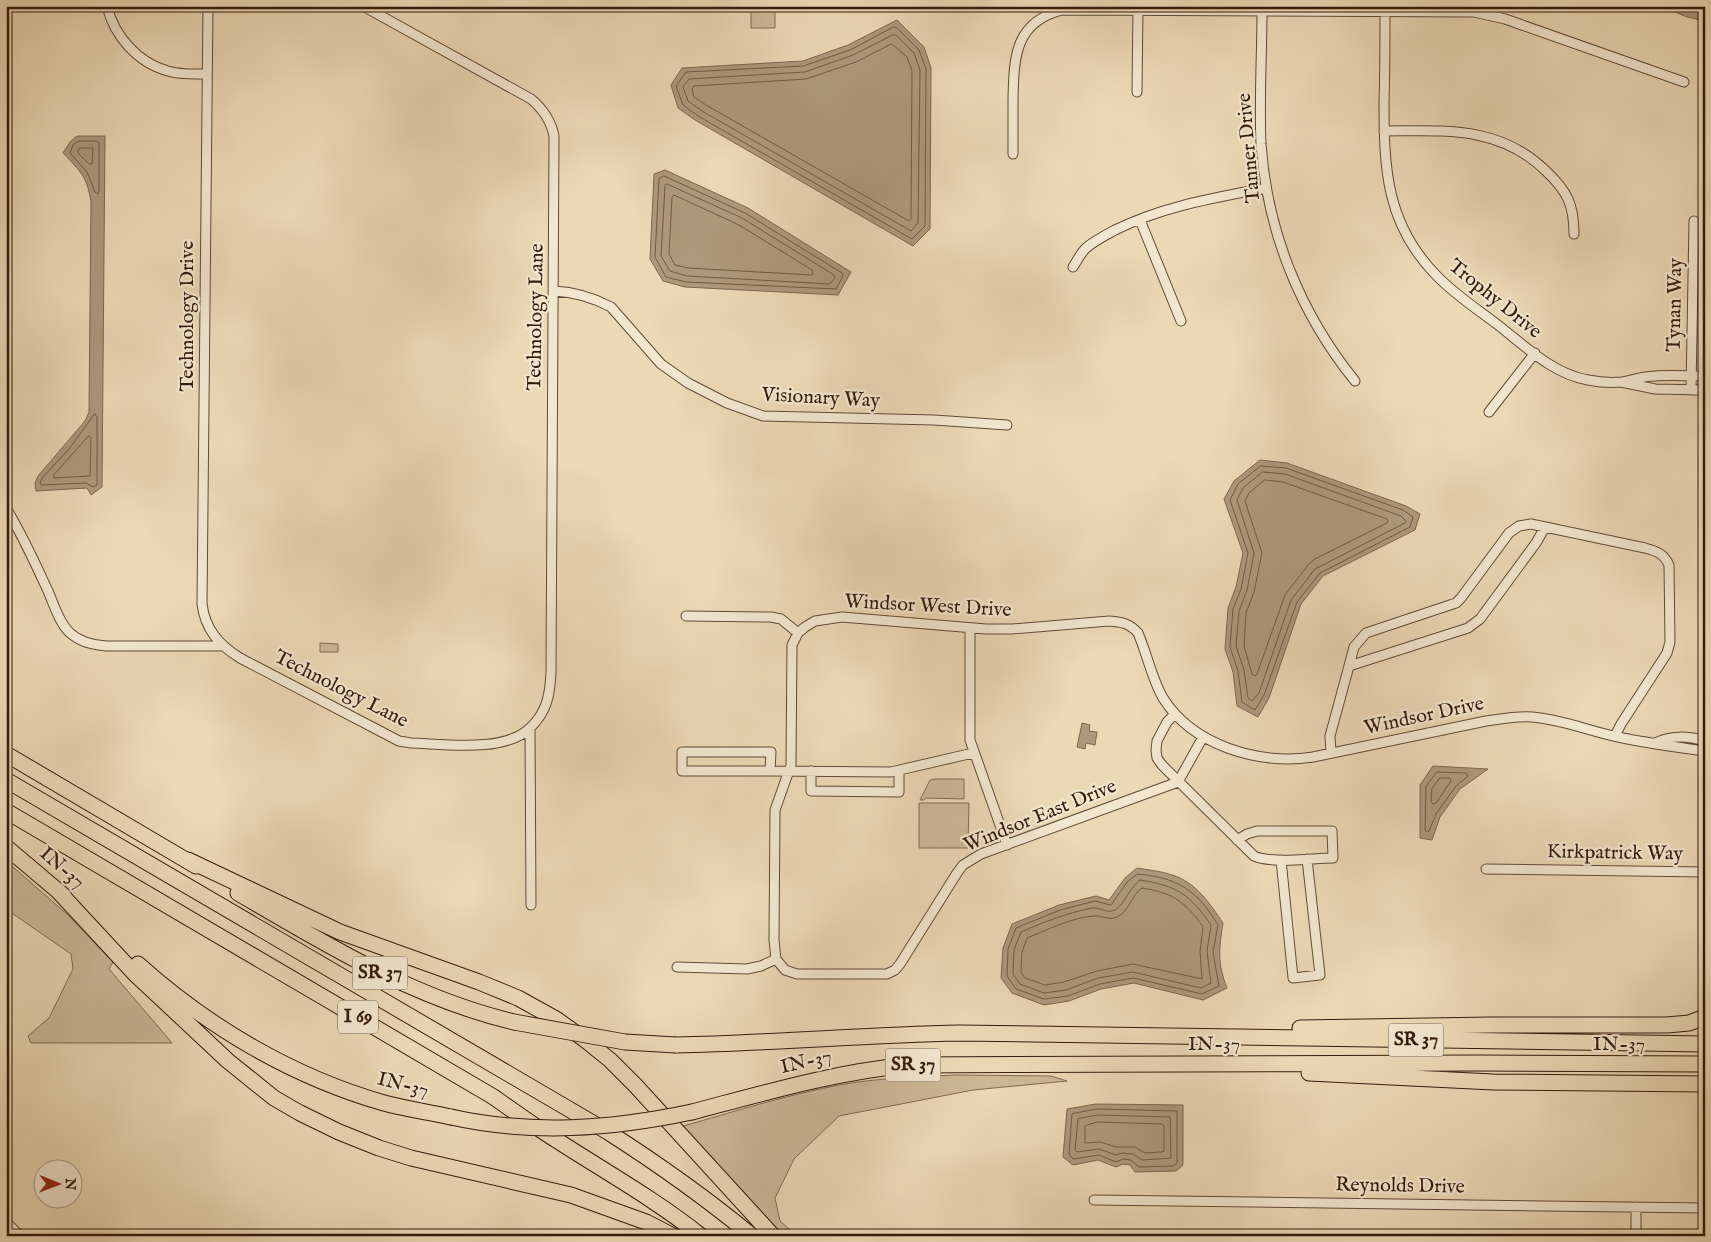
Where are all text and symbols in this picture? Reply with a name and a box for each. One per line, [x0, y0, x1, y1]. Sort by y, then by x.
street label: Tanner Drive [1232, 92, 1266, 204]
street label: Technology Drive [175, 240, 200, 392]
street label: Technology Lane [522, 243, 550, 391]
street label: Trophy Drive [1443, 254, 1547, 344]
street label: Tynan Way [1662, 258, 1688, 352]
street label: Visionary Way [760, 382, 881, 414]
street label: Windsor West Drive [844, 589, 1012, 623]
street label: Technology Lane [270, 644, 412, 734]
street label: Windsor Drive [1362, 691, 1486, 741]
street label: Windsor East Drive [960, 774, 1120, 858]
street label: Kirkpatrick Way [1547, 839, 1684, 867]
street label: IN-37 [34, 841, 90, 895]
road number: SR 37 [352, 956, 408, 990]
road number: I 69 [338, 1000, 378, 1034]
road number: SR 37 [1388, 1024, 1444, 1056]
street label: IN-37 [1188, 1032, 1240, 1057]
street label: IN-37 [1593, 1032, 1645, 1057]
street label: IN-37 [778, 1044, 834, 1080]
road number: SR 37 [886, 1048, 940, 1082]
street label: IN-37 [375, 1067, 431, 1103]
north arrow [32, 1160, 82, 1210]
street label: Reynolds Drive [1335, 1172, 1465, 1200]
text: N [61, 1177, 79, 1190]

